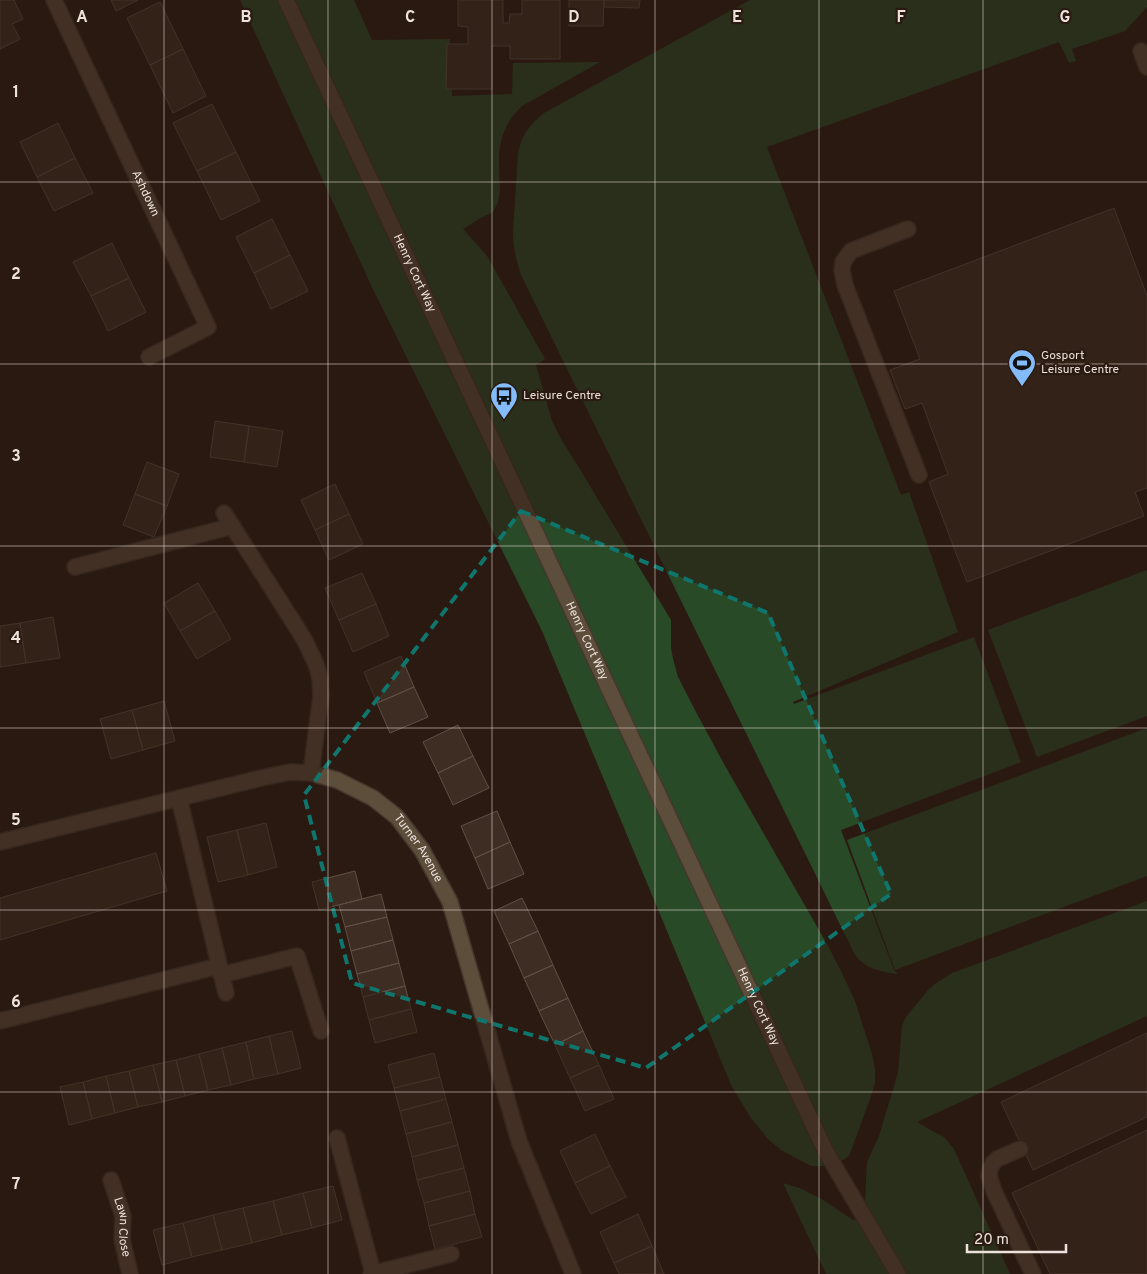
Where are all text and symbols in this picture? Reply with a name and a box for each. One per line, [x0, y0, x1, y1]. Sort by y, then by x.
text: A [76, 8, 88, 28]
text: B [240, 8, 252, 28]
text: C [405, 8, 415, 28]
text: D [568, 8, 580, 28]
text: E [732, 8, 742, 28]
text: F [896, 8, 906, 28]
text: G [1060, 8, 1070, 28]
text: 1 [13, 83, 19, 103]
street label: Ashdown [127, 168, 163, 219]
street label: Henry Cort Way [389, 232, 439, 315]
text: 2 [11, 265, 21, 285]
sports icon: Gosport Leisure Centre [1007, 348, 1037, 387]
place label: Gosport Leisure Centre [1041, 348, 1119, 378]
bus stop icon: Leisure Centre [489, 381, 519, 420]
place label: Leisure Centre [523, 388, 601, 404]
text: 3 [11, 447, 21, 467]
street label: Henry Cort Way [561, 599, 612, 683]
text: 4 [11, 629, 21, 649]
text: 5 [11, 811, 21, 831]
street label: Turner Avenue [390, 811, 446, 885]
street label: Henry Cort Way [733, 965, 783, 1049]
text: 6 [11, 993, 21, 1013]
text: 7 [12, 1175, 20, 1195]
street label: Lawn Close [109, 1195, 134, 1259]
scale bar [967, 1222, 1066, 1254]
text: 20 m [974, 1231, 1009, 1250]

